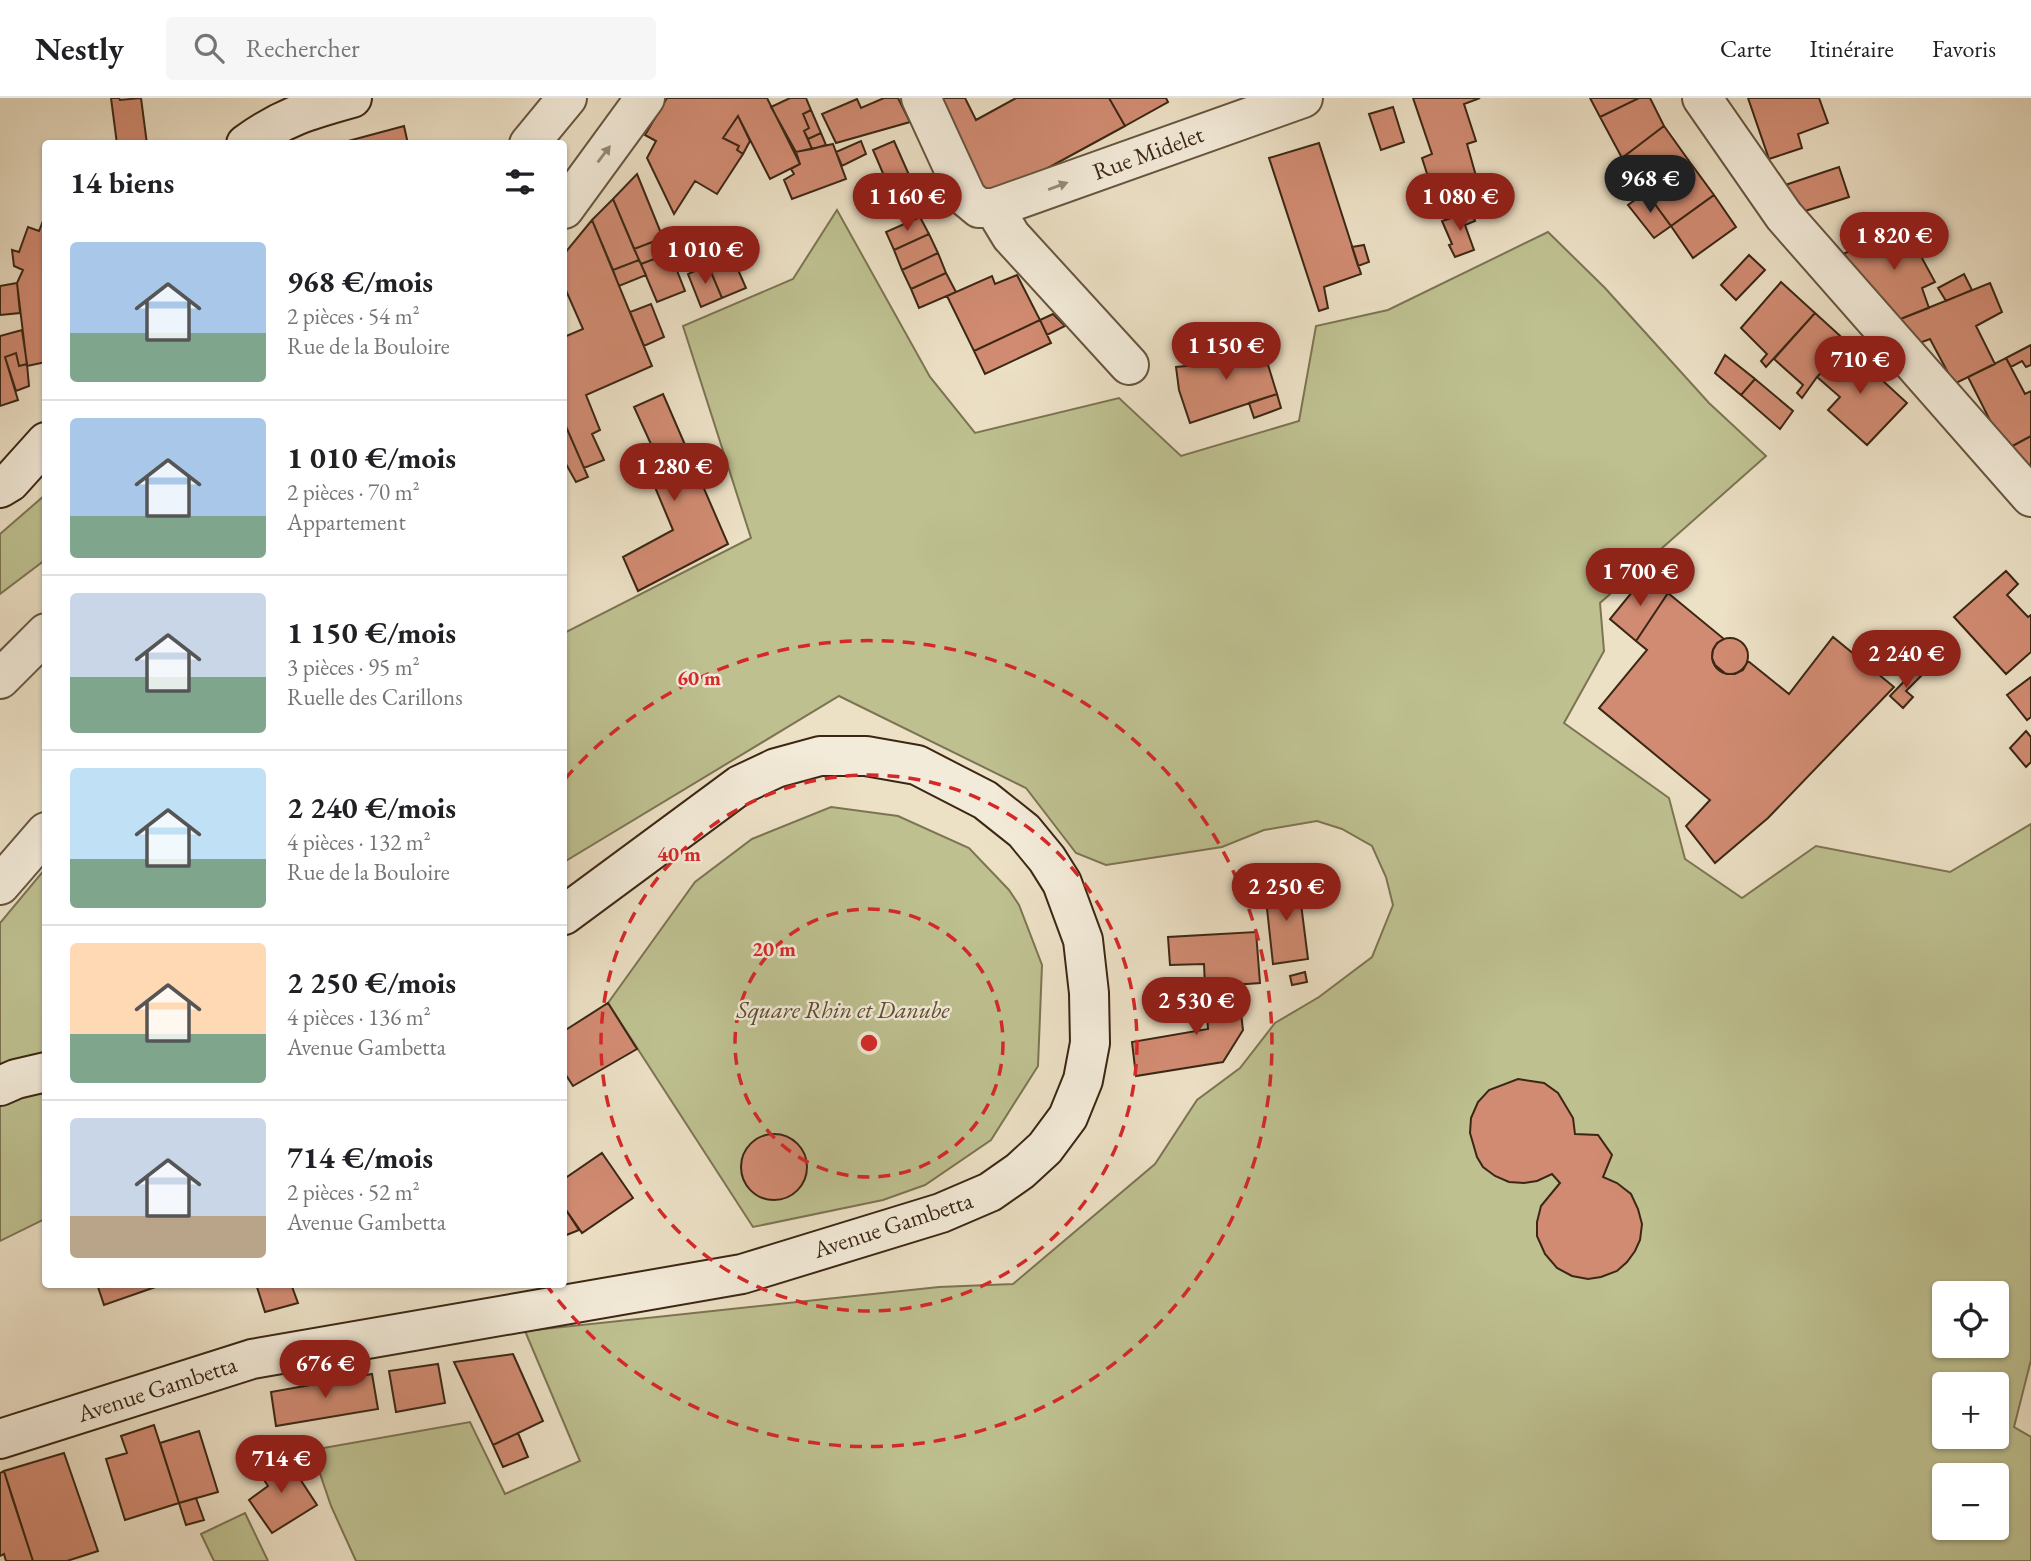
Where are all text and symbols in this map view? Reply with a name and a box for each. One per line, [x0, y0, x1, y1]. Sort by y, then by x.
search box [166, 17, 656, 80]
text: Nestly [35, 27, 124, 70]
icon: search [190, 29, 228, 67]
text: Rechercher [246, 31, 360, 65]
text: Carte [1720, 33, 1771, 64]
text: Itinéraire [1809, 33, 1894, 64]
text: Favoris [1932, 33, 1996, 64]
street label: Rue Midelet [1088, 118, 1208, 187]
one-way arrow [597, 145, 611, 163]
pin: 968 € [1601, 156, 1699, 215]
text: 14 biens [70, 163, 174, 202]
icon: filters [501, 163, 539, 201]
text: 968 € [1621, 163, 1679, 193]
pin: 1 160 € [842, 174, 972, 233]
pin: 1 080 € [1395, 174, 1525, 233]
one-way arrow [1047, 180, 1068, 191]
text: 1 160 € [869, 181, 945, 211]
text: 1 080 € [1422, 181, 1498, 211]
pin: 1 820 € [1829, 212, 1959, 272]
text: 1 820 € [1856, 220, 1932, 250]
pin: 1 010 € [640, 226, 770, 286]
text: 1 010 € [667, 234, 743, 264]
text: 968 €/mois [287, 262, 433, 301]
icon: home [126, 270, 210, 354]
text: 2 pièces · 54 m² [287, 301, 420, 331]
pin: 1 150 € [1161, 322, 1291, 382]
text: 1 150 € [1188, 330, 1264, 360]
text: Rue de la Bouloire [287, 331, 450, 361]
pin: 710 € [1811, 336, 1909, 396]
text: 710 € [1831, 344, 1889, 374]
text: 1 010 €/mois [287, 438, 456, 477]
pin: 1 280 € [609, 444, 739, 503]
icon: home [126, 446, 210, 530]
text: 1 280 € [636, 451, 712, 481]
text: 2 pièces · 70 m² [287, 477, 420, 507]
text: Appartement [287, 507, 406, 537]
pin: 1 700 € [1575, 548, 1705, 608]
text: 1 700 € [1602, 556, 1678, 586]
text: 1 150 €/mois [287, 613, 456, 652]
icon: home [126, 621, 210, 705]
pin: 2 240 € [1841, 630, 1971, 690]
text: 2 240 € [1868, 638, 1944, 668]
text: 3 pièces · 95 m² [287, 652, 420, 682]
text: 60 m [677, 664, 721, 691]
text: Ruelle des Carillons [287, 682, 463, 712]
text: 2 240 €/mois [287, 788, 456, 827]
icon: home [126, 796, 210, 880]
text: 4 pièces · 132 m² [287, 827, 431, 857]
text: 40 m [657, 840, 701, 867]
text: Rue de la Bouloire [287, 857, 450, 887]
pin: 2 250 € [1221, 864, 1351, 923]
text: 2 250 € [1248, 871, 1324, 901]
text: 20 m [752, 935, 796, 962]
text: 2 250 €/mois [287, 963, 456, 1002]
icon: home [126, 971, 210, 1055]
pin: 2 530 € [1131, 978, 1261, 1037]
text: 2 530 € [1158, 985, 1234, 1015]
park label: Square Rhin et Danube [735, 994, 950, 1026]
text: 4 pièces · 136 m² [287, 1002, 431, 1032]
centre of rings [857, 1031, 881, 1055]
text: Avenue Gambetta [287, 1032, 446, 1062]
text: 714 €/mois [287, 1138, 433, 1177]
icon: home [126, 1146, 210, 1230]
text: 2 pièces · 52 m² [287, 1177, 420, 1207]
street label: Avenue Gambetta [808, 1184, 977, 1265]
text: Avenue Gambetta [287, 1207, 446, 1237]
map controls [1932, 1281, 2009, 1540]
button: locate [1932, 1281, 2009, 1358]
pin: 676 € [276, 1340, 374, 1400]
street label: Avenue Gambetta [72, 1348, 241, 1429]
text: 676 € [296, 1348, 354, 1378]
button: + [1932, 1372, 2009, 1449]
pin: 714 € [232, 1436, 330, 1495]
text: 714 € [252, 1443, 310, 1473]
button: − [1932, 1463, 2009, 1540]

